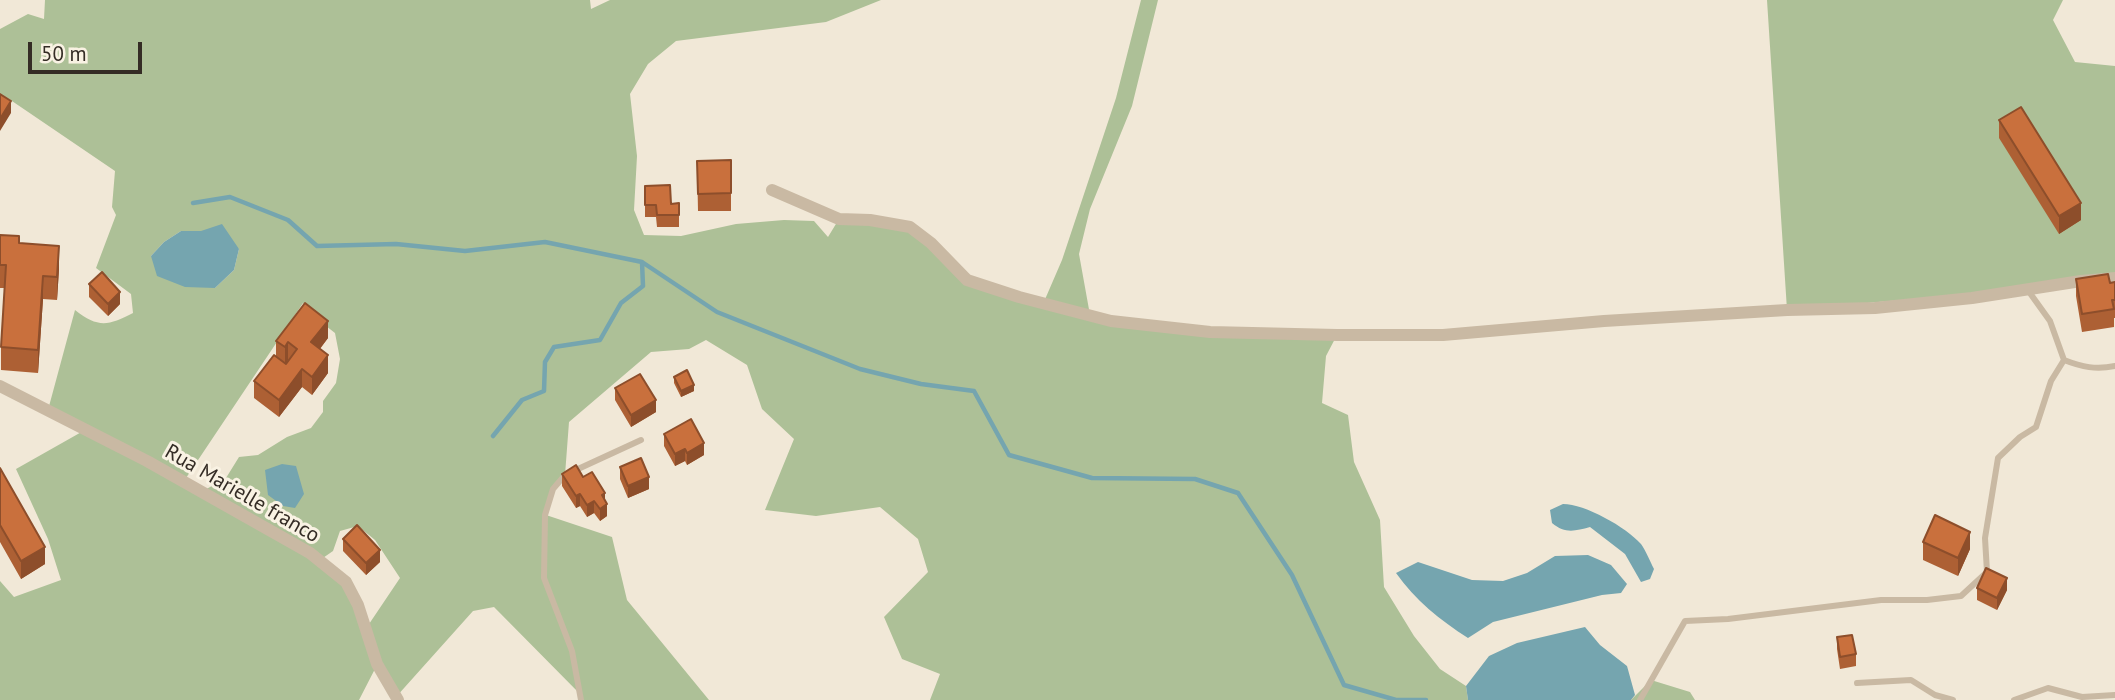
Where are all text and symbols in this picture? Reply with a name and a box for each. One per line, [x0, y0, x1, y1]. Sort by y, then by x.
scale bar [32, 28, 145, 72]
text: 50 m [41, 40, 87, 67]
street label: Rua Marielle franco [160, 439, 324, 549]

